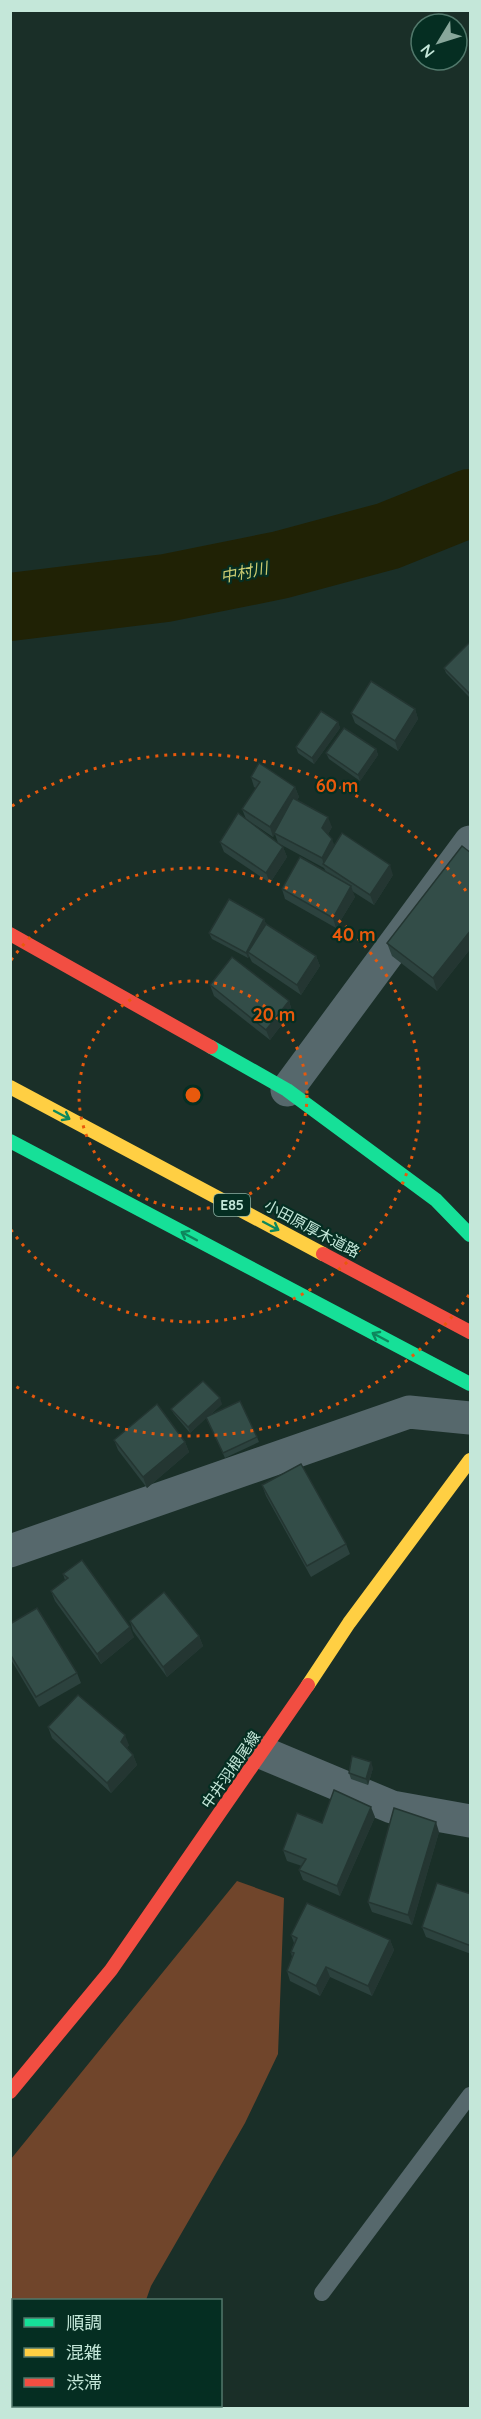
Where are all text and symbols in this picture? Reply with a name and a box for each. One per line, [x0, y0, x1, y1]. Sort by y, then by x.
north arrow [409, 12, 469, 72]
text: N [416, 40, 439, 62]
water label: 中村川 [219, 557, 271, 586]
text: 60 m [316, 774, 358, 797]
text: 40 m [332, 923, 376, 946]
text: 20 m [253, 1003, 295, 1026]
centre of rings [183, 1085, 203, 1105]
one-way arrow [53, 1109, 70, 1121]
road number: E85 [214, 1194, 250, 1216]
street label: 小田原厚木道路 [261, 1196, 363, 1262]
one-way arrow [262, 1221, 280, 1232]
one-way arrow [181, 1230, 199, 1241]
one-way arrow [372, 1331, 390, 1342]
street label: 中井羽根尾線 [197, 1727, 264, 1812]
legend [12, 2299, 222, 2407]
text: 順調 [66, 2311, 102, 2334]
text: 混雑 [66, 2341, 102, 2364]
text: 渋滞 [66, 2371, 102, 2394]

